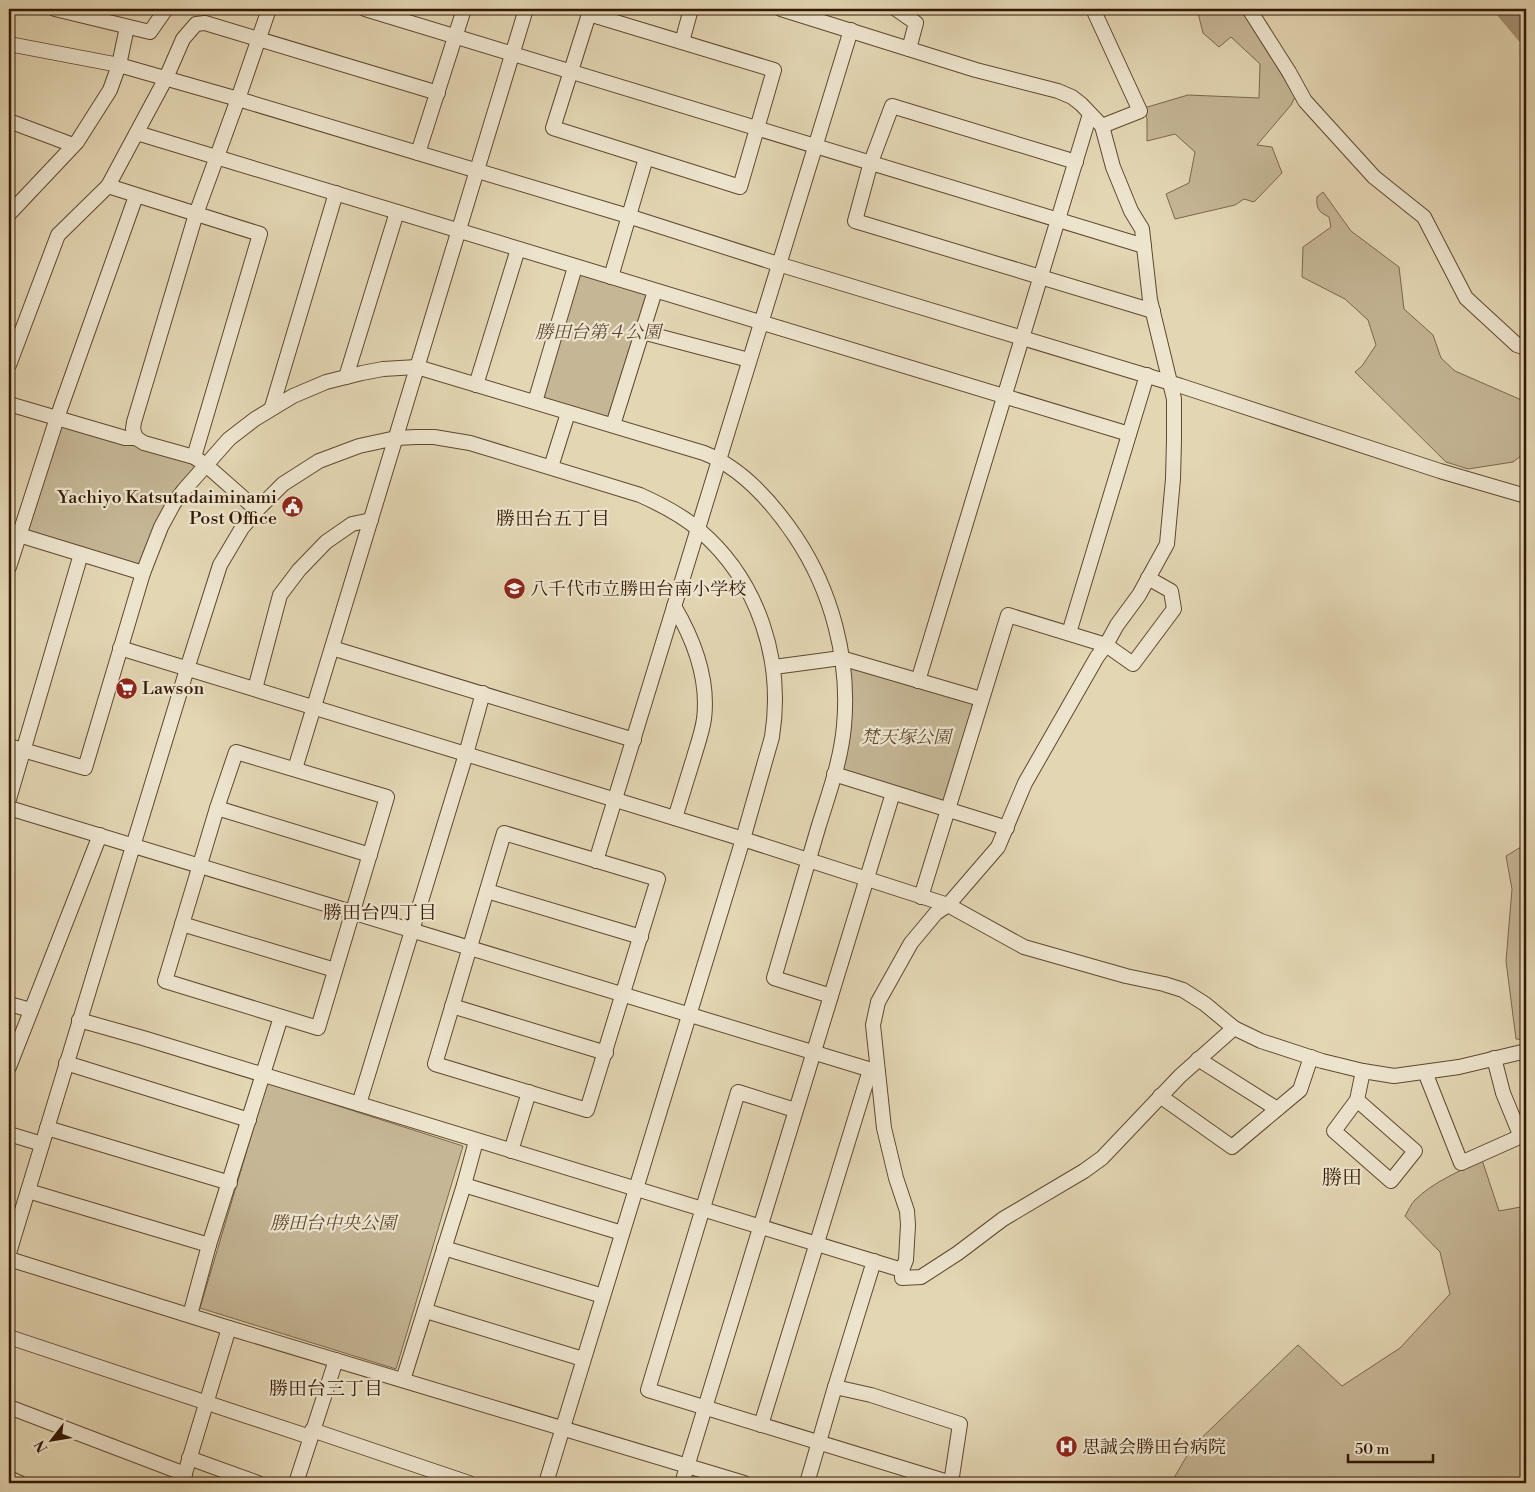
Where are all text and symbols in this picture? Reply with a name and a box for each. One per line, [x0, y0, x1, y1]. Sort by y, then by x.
park label: 勝田台第４公園 [535, 321, 664, 344]
place label: Yachiyo Katsutadaiminami Post Office [56, 486, 277, 530]
public building icon: Yachiyo Katsutadaiminami Post Office [281, 495, 305, 519]
district label: 勝田台五丁目 [496, 507, 610, 531]
school or university icon: 八千代市立勝田台南小学校 [502, 577, 526, 601]
place label: 八千代市立勝田台南小学校 [530, 578, 746, 601]
supermarket icon: Lawson [114, 676, 138, 700]
place label: Lawson [142, 677, 205, 700]
park label: 梵天塚公園 [861, 726, 954, 749]
district label: 勝田台四丁目 [323, 901, 437, 925]
district label: 勝田 [1322, 1166, 1362, 1191]
park label: 勝田台中央公園 [270, 1212, 399, 1235]
district label: 勝田台三丁目 [269, 1377, 383, 1401]
north arrow [28, 1414, 78, 1464]
scale bar [1348, 1432, 1432, 1464]
hospital icon: 思誠会勝田台病院 [1054, 1435, 1078, 1459]
place label: 思誠会勝田台病院 [1082, 1436, 1226, 1459]
text: N [31, 1437, 52, 1456]
text: 50 m [1355, 1440, 1389, 1459]

